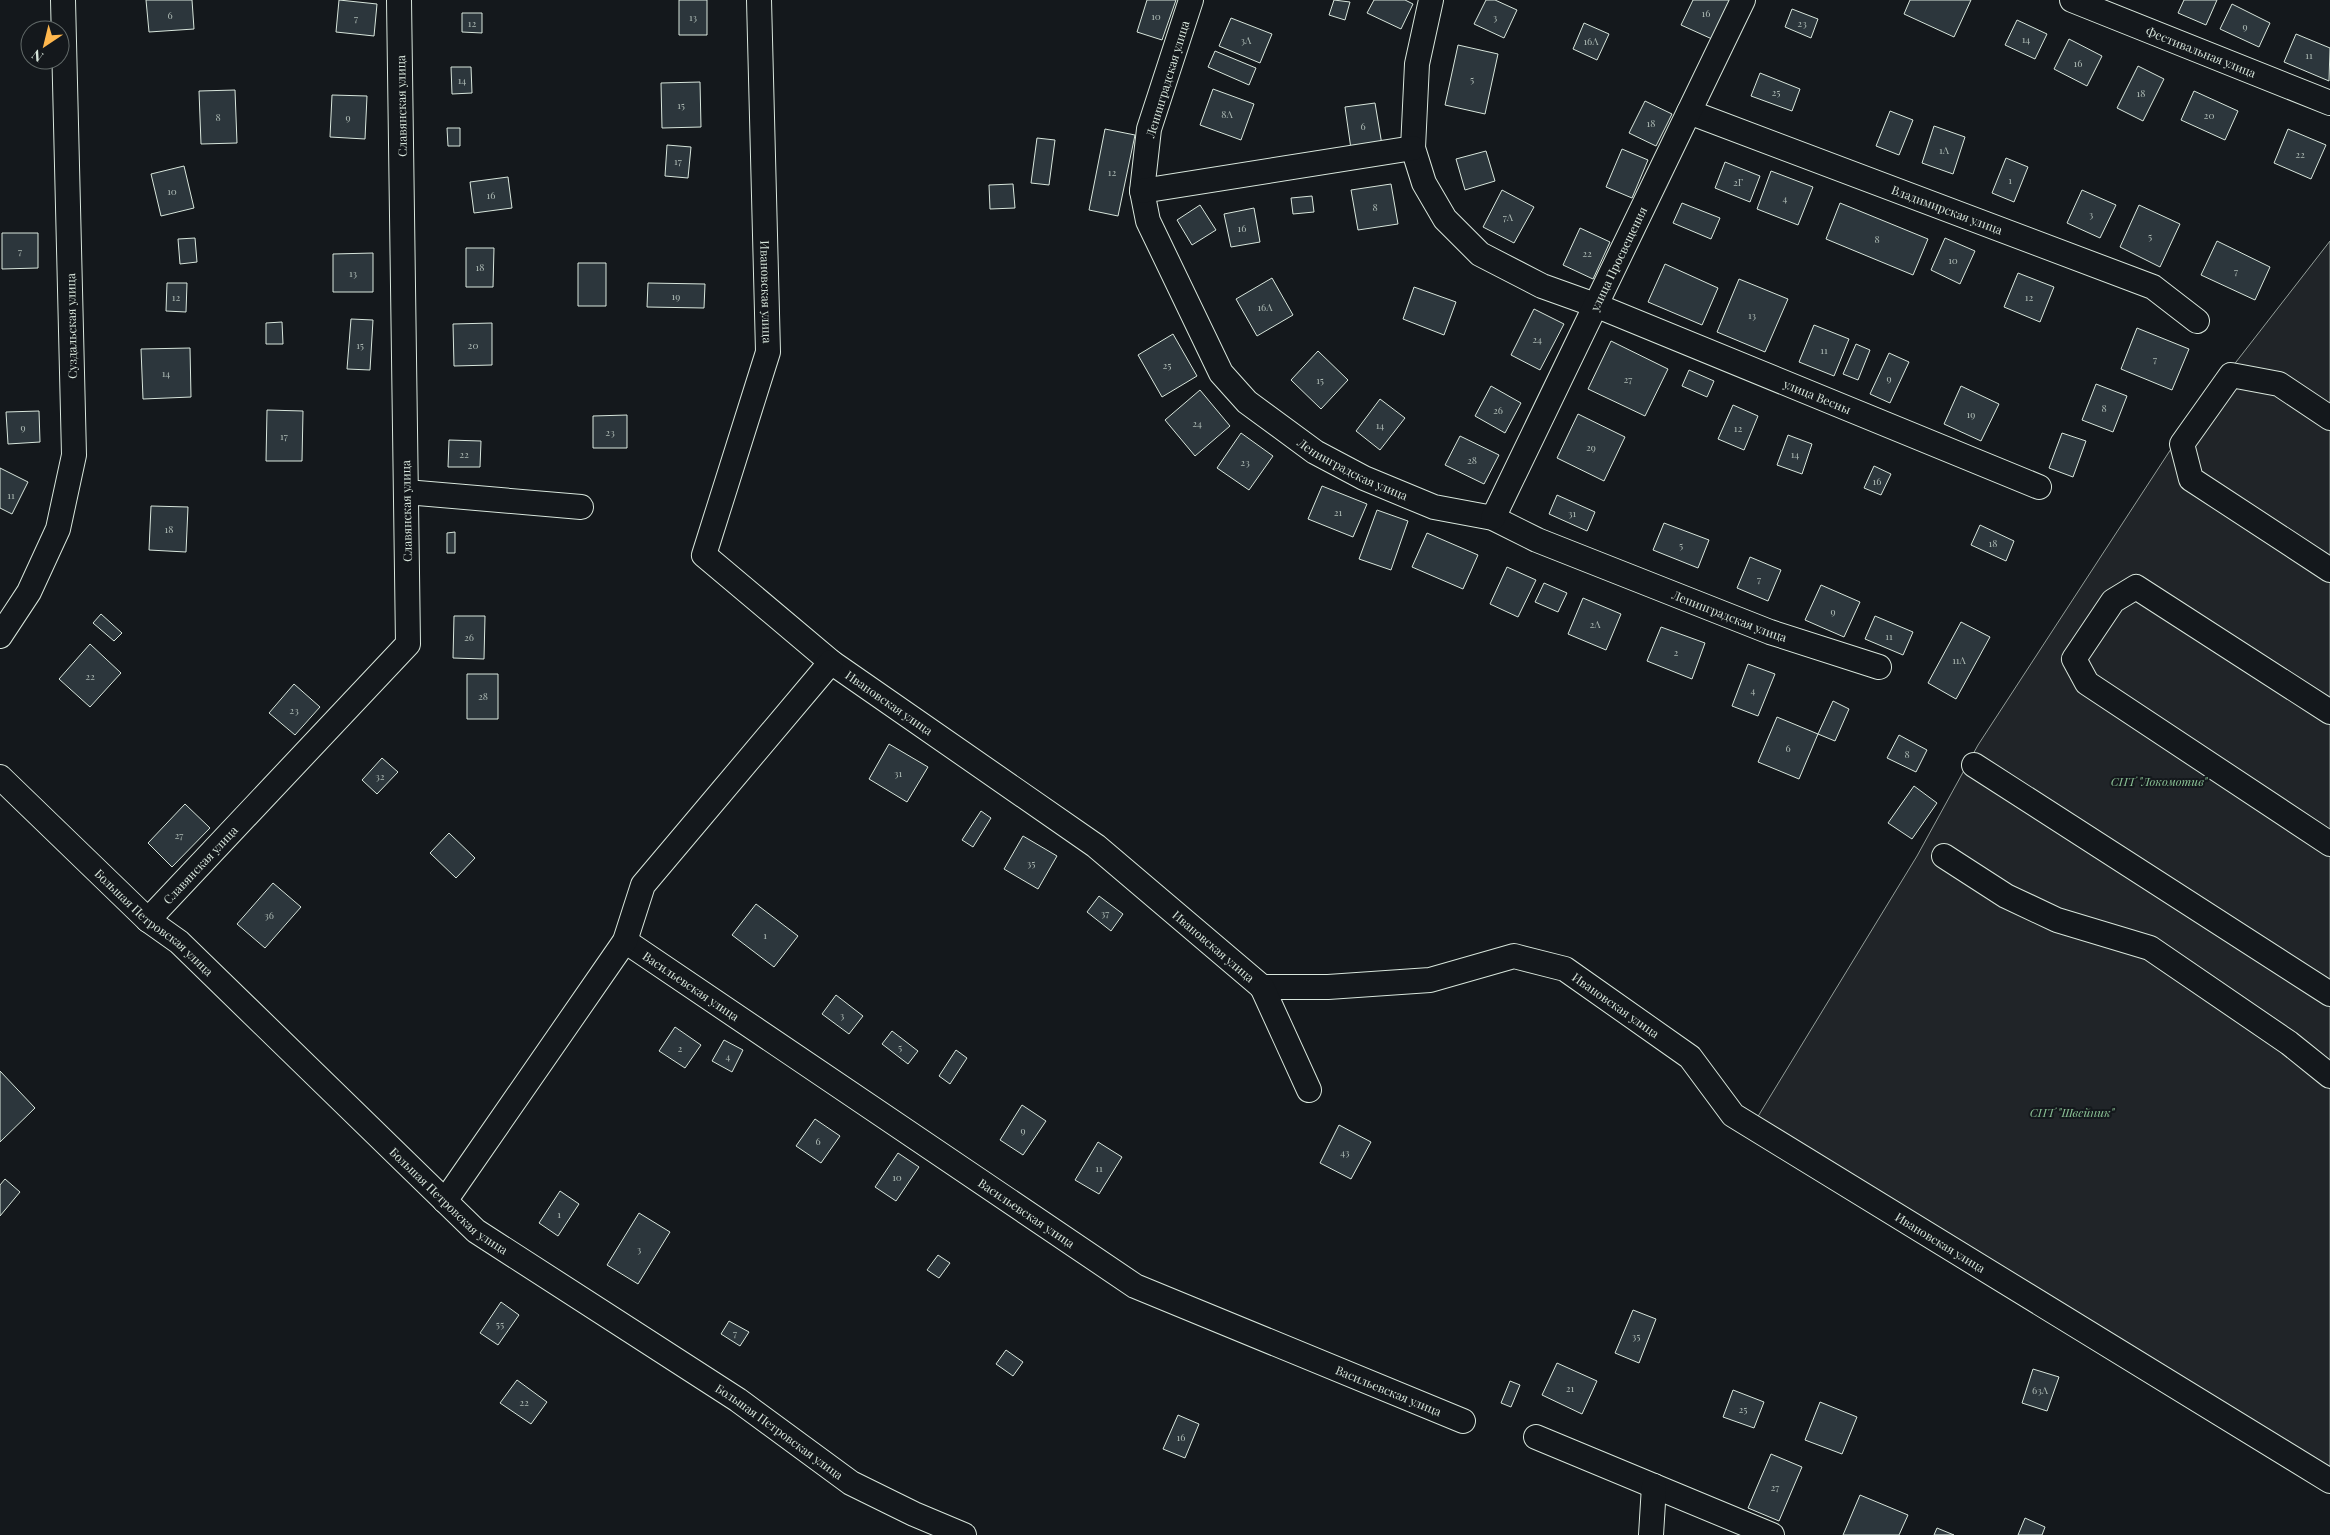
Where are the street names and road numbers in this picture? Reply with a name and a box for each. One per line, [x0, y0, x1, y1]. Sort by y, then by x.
street label: Ленинградская улица [1141, 18, 1192, 140]
street label: Фестивальная улица [2144, 22, 2258, 81]
street label: Славянская улица [392, 55, 410, 157]
street label: Владимирская улица [1889, 181, 2005, 238]
street label: улица Просвещения [1586, 203, 1650, 314]
street label: Ивановская улица [757, 240, 776, 344]
street label: Суздальская улица [62, 273, 80, 379]
street label: улица Весны [1781, 375, 1854, 417]
street label: Ленинградская улица [1294, 433, 1410, 503]
street label: Славянская улица [397, 460, 415, 562]
street label: Ленинградская улица [1669, 586, 1789, 645]
street label: Ивановская улица [842, 667, 936, 738]
street label: Славянская улица [159, 822, 241, 907]
street label: Большая Петровская улица [92, 865, 217, 979]
street label: Ивановская улица [1169, 907, 1258, 985]
street label: Васильевская улица [640, 948, 743, 1024]
street label: Ивановская улица [1569, 969, 1663, 1041]
street label: Большая Петровская улица [386, 1144, 511, 1258]
street label: Васильевская улица [975, 1174, 1078, 1251]
street label: Ивановская улица [1892, 1208, 1988, 1276]
street label: Васильевская улица [1333, 1361, 1444, 1419]
street label: Большая Петровская улица [713, 1380, 847, 1483]

